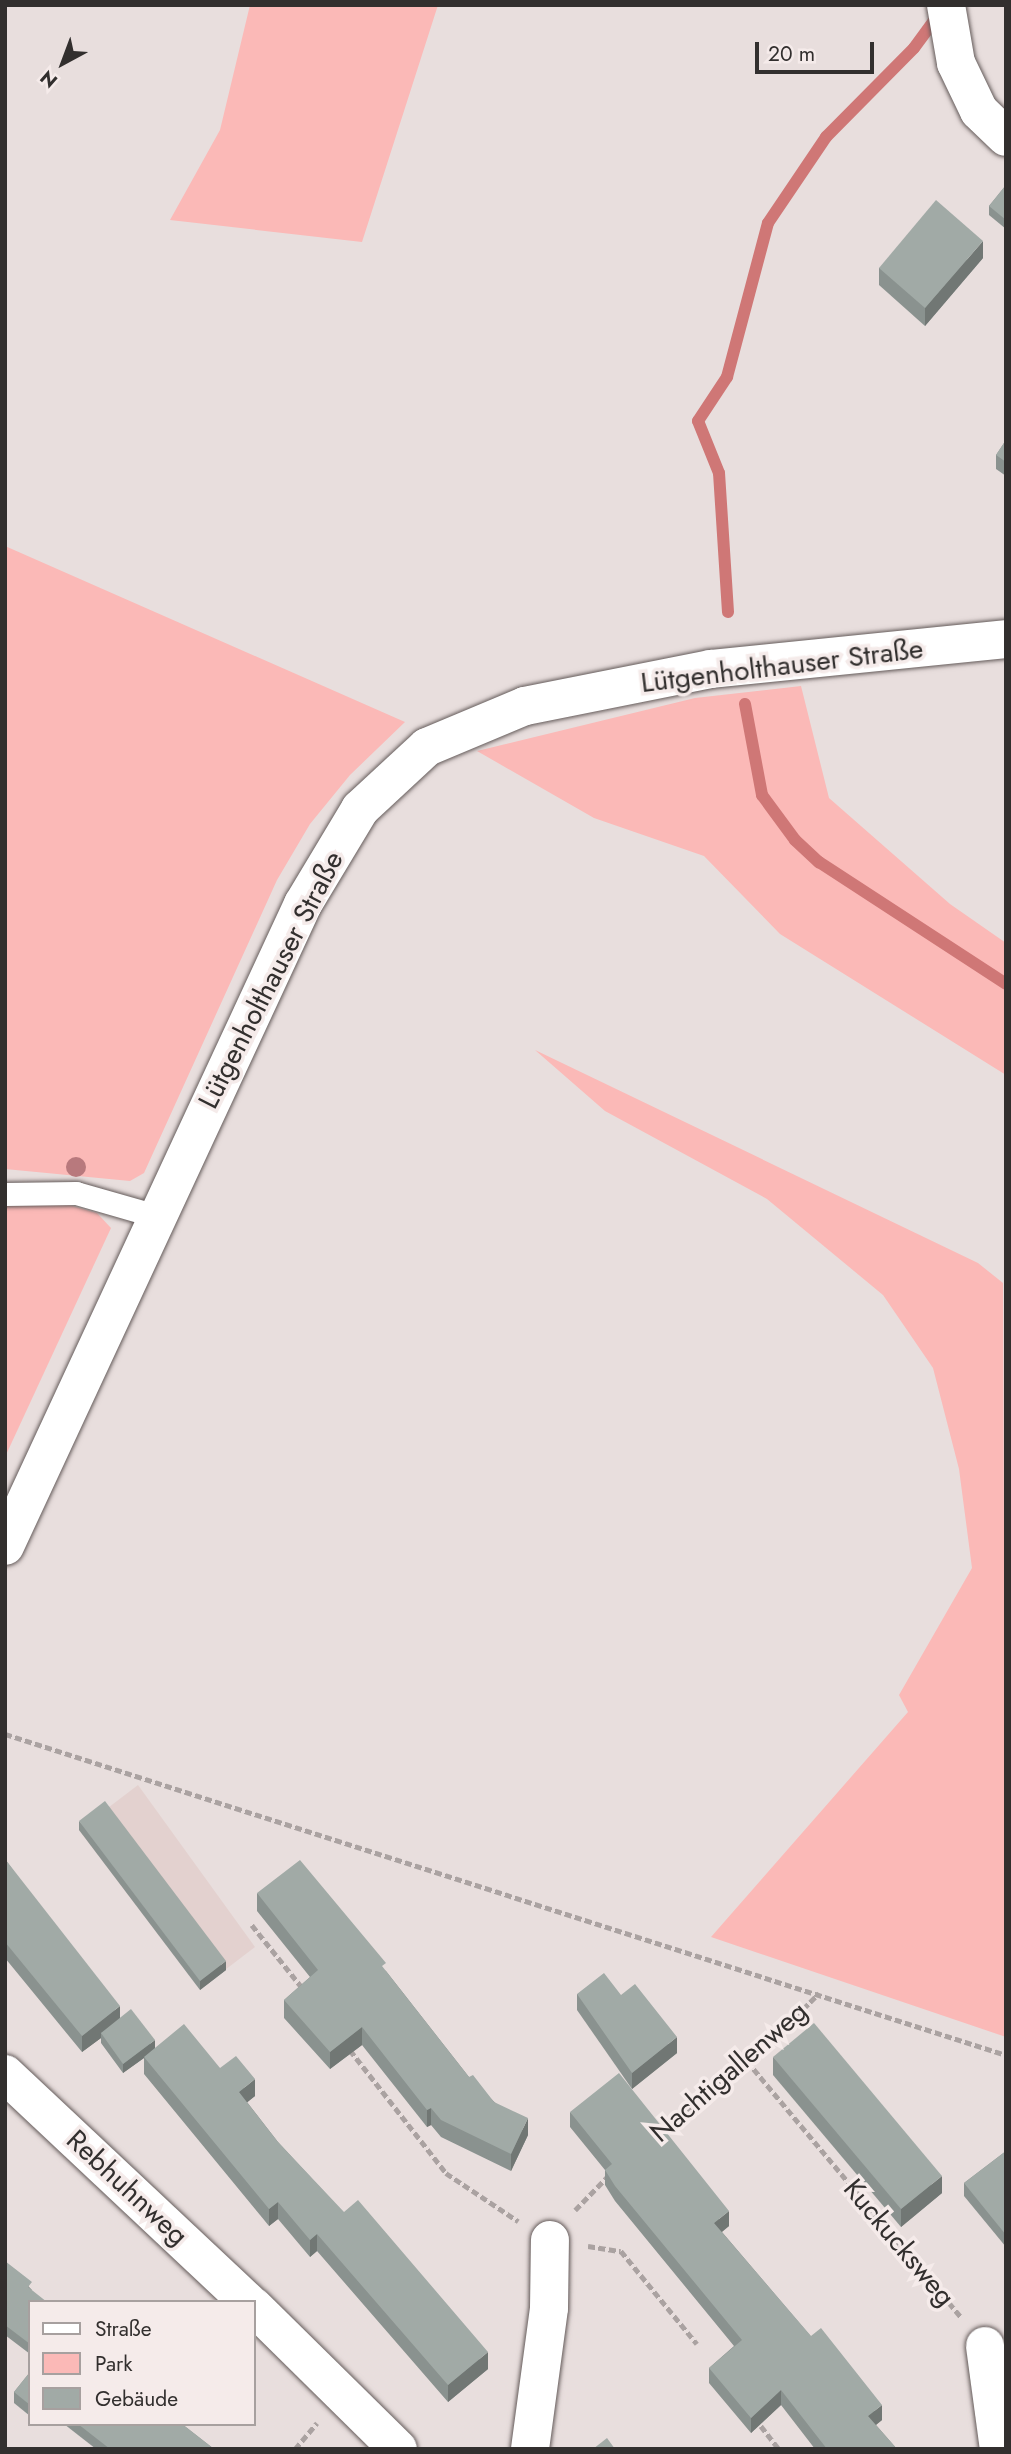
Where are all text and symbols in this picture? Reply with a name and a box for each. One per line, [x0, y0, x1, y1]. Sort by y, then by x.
north arrow [28, 28, 98, 98]
scale bar [759, 28, 878, 72]
text: 20 m [768, 39, 815, 69]
text: N [34, 64, 63, 94]
street label: Lütgenholthauser Straße [639, 632, 925, 700]
street label: Lütgenholthauser Straße [192, 846, 350, 1114]
street label: Nachtigallenweg [643, 1995, 815, 2149]
street label: Rebhuhnweg [59, 2123, 195, 2253]
street label: Kuckucksweg [836, 2173, 962, 2313]
legend [28, 2300, 256, 2426]
text: Straße [95, 2314, 152, 2344]
text: Park [95, 2349, 132, 2379]
text: Gebäude [95, 2384, 178, 2414]

